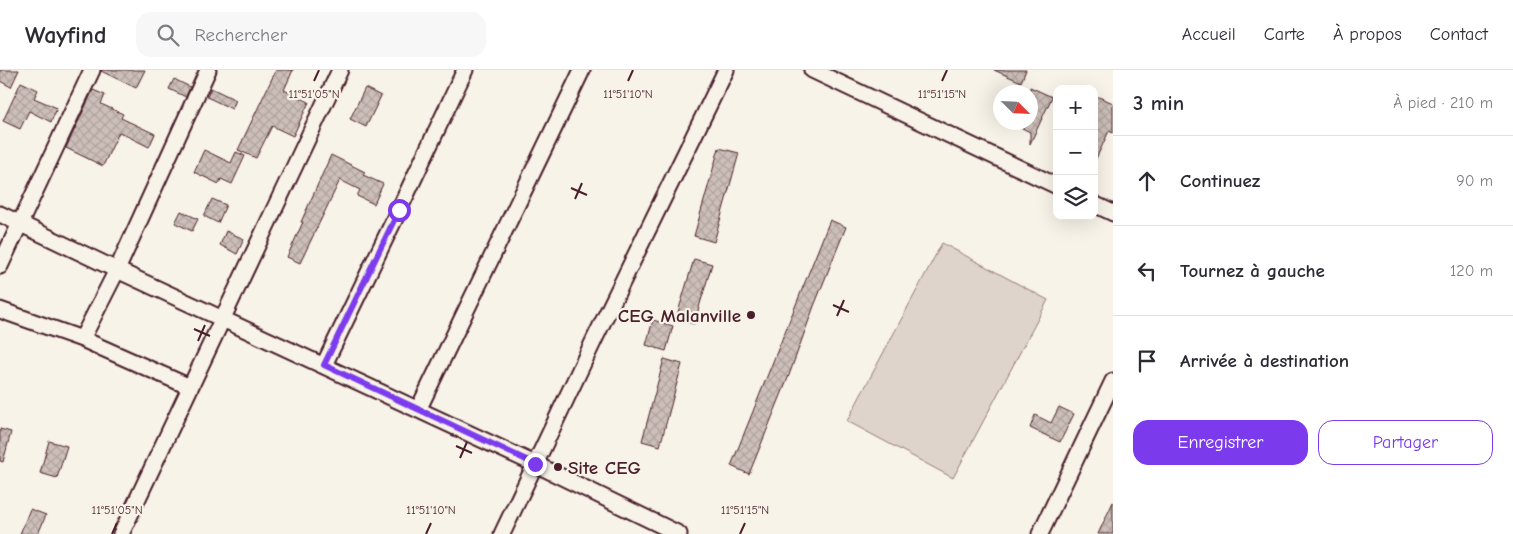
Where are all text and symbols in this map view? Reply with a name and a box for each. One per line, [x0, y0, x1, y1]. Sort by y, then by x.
search box [136, 12, 486, 57]
text: Wayfind [25, 21, 106, 49]
icon: search [154, 21, 182, 49]
text: Rechercher [194, 24, 287, 46]
text: Accueil [1182, 24, 1236, 45]
text: Carte [1264, 24, 1305, 45]
text: À propos [1333, 24, 1402, 45]
text: Contact [1430, 24, 1488, 45]
north arrow [993, 85, 1038, 130]
map controls [1053, 85, 1098, 220]
button: + [1053, 85, 1098, 130]
text: 11°51'05"N [288, 87, 340, 101]
text: 11°51'10"N [603, 87, 653, 101]
text: 11°51'15"N [918, 87, 966, 101]
text: 3 min [1133, 91, 1184, 115]
text: À pied · 210 m [1393, 94, 1493, 112]
button: − [1053, 130, 1098, 175]
icon: ahead [1133, 167, 1161, 195]
text: Continuez [1180, 170, 1260, 192]
text: 90 m [1456, 172, 1493, 190]
button: layers [1053, 175, 1098, 220]
route start [388, 199, 411, 222]
icon: left [1133, 257, 1161, 285]
text: Tournez à gauche [1180, 260, 1325, 282]
text: 120 m [1450, 262, 1493, 280]
place label: CEG Malanville [618, 305, 741, 327]
marker: CEG Malanville [745, 309, 757, 321]
icon: arrive [1133, 347, 1161, 375]
text: Arrivée à destination [1180, 350, 1349, 372]
button: Enregistrer [1133, 420, 1308, 465]
button: Partager [1318, 420, 1493, 465]
route end [524, 453, 547, 476]
place label: Site CEG [568, 457, 641, 479]
marker: Site CEG [552, 461, 564, 473]
text: 11°51'05"N [91, 503, 143, 517]
text: 11°51'10"N [406, 503, 456, 517]
text: 11°51'15"N [721, 503, 769, 517]

